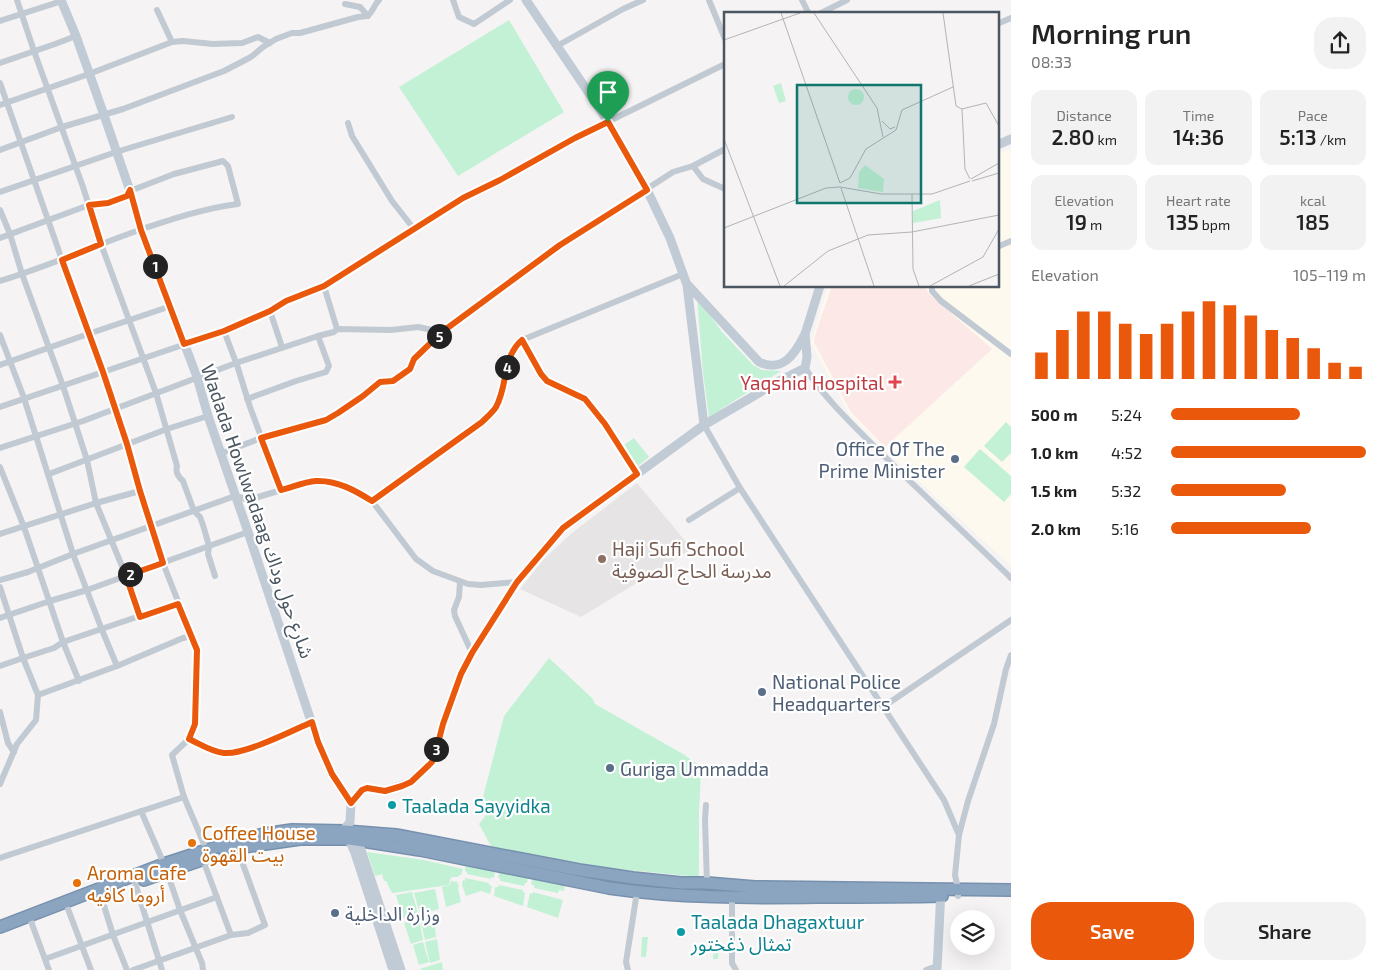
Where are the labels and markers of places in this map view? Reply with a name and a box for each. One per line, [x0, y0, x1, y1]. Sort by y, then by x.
pin [587, 71, 629, 122]
pin: 1 [142, 254, 168, 278]
pin: 5 [426, 324, 452, 348]
pin: 4 [494, 354, 520, 380]
place label: Yaqshid Hospital [740, 371, 884, 394]
marker: Yaqshid Hospital [888, 375, 902, 389]
place label: Office Of The Prime Minister [819, 437, 945, 482]
marker: Office Of The Prime Minister [949, 453, 961, 465]
place label: Haji Sufi School مدرسة الحاج الصوفية [612, 537, 772, 585]
marker: Haji Sufi School مدرسة الحاج الصوفية [596, 553, 608, 565]
pin: 2 [118, 562, 142, 586]
place label: National Police Headquarters [772, 670, 901, 715]
marker: National Police Headquarters [756, 686, 768, 698]
pin: 3 [424, 736, 448, 762]
place label: Guriga Ummadda [620, 757, 769, 780]
marker: Guriga Ummadda [604, 762, 616, 774]
place label: Taalada Sayyidka [402, 794, 551, 817]
marker: Taalada Sayyidka [386, 799, 398, 811]
place label: Coffee House بيت القهوة [202, 821, 316, 867]
marker: Coffee House بيت القهوة [186, 837, 198, 849]
place label: Aroma Cafe أروما كافيه [87, 861, 187, 907]
marker: Aroma Cafe أروما كافيه [71, 877, 83, 889]
place label: وزارة الداخلية [345, 902, 440, 926]
marker: وزارة الداخلية [329, 907, 341, 919]
place label: Taalada Dhagaxtuur تمثال ذغختور [690, 910, 865, 956]
marker: Taalada Dhagaxtuur تمثال ذغختور [675, 926, 687, 938]

